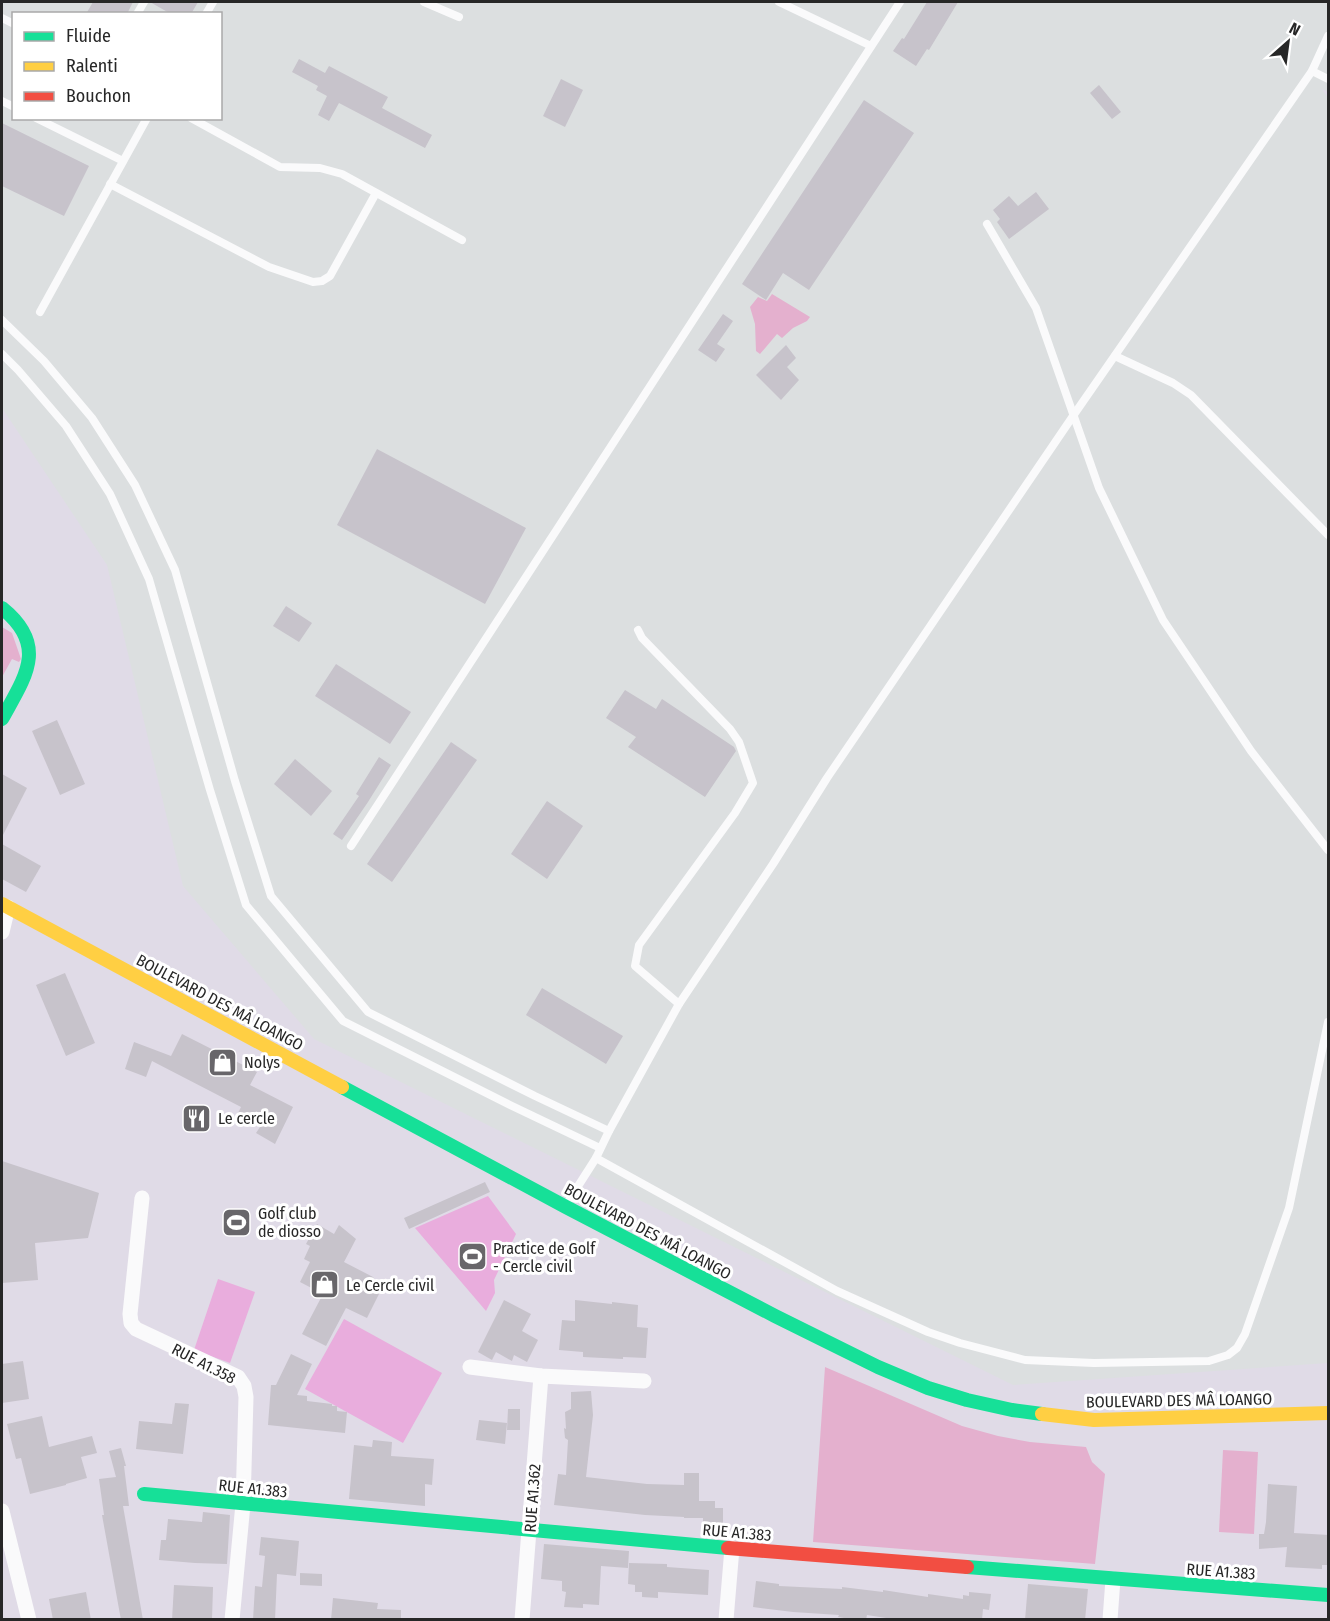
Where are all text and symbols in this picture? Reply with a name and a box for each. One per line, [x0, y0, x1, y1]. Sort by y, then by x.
legend [12, 12, 222, 120]
north arrow [1258, 12, 1318, 72]
text: N [1286, 19, 1304, 40]
text: Fluide [66, 25, 111, 47]
text: Ralenti [66, 55, 118, 77]
text: Bouchon [66, 85, 131, 107]
street label: BOULEVARD DES MÂ LOANGO [133, 950, 307, 1055]
shop icon: Nolys [207, 1046, 239, 1078]
place label: Nolys [244, 1053, 280, 1072]
restaurant icon: Le cercle [181, 1102, 213, 1134]
place label: Le cercle [218, 1109, 275, 1128]
street label: BOULEVARD DES MÂ LOANGO [561, 1179, 735, 1284]
place label: Golf club de diosso [258, 1204, 321, 1241]
sports icon: Golf club de diosso [221, 1206, 253, 1238]
place label: Practice de Golf - Cercle civil [493, 1239, 596, 1276]
sports icon: Practice de Golf - Cercle civil [456, 1241, 488, 1273]
shop icon: Le Cercle civil [309, 1269, 341, 1301]
place label: Le Cercle civil [346, 1276, 434, 1295]
street label: RUE A1.358 [169, 1339, 239, 1388]
street label: BOULEVARD DES MÂ LOANGO [1086, 1389, 1272, 1412]
street label: RUE A1.362 [521, 1463, 544, 1533]
street label: RUE A1.383 [218, 1475, 288, 1502]
street label: RUE A1.383 [702, 1520, 772, 1545]
street label: RUE A1.383 [1186, 1560, 1256, 1583]

